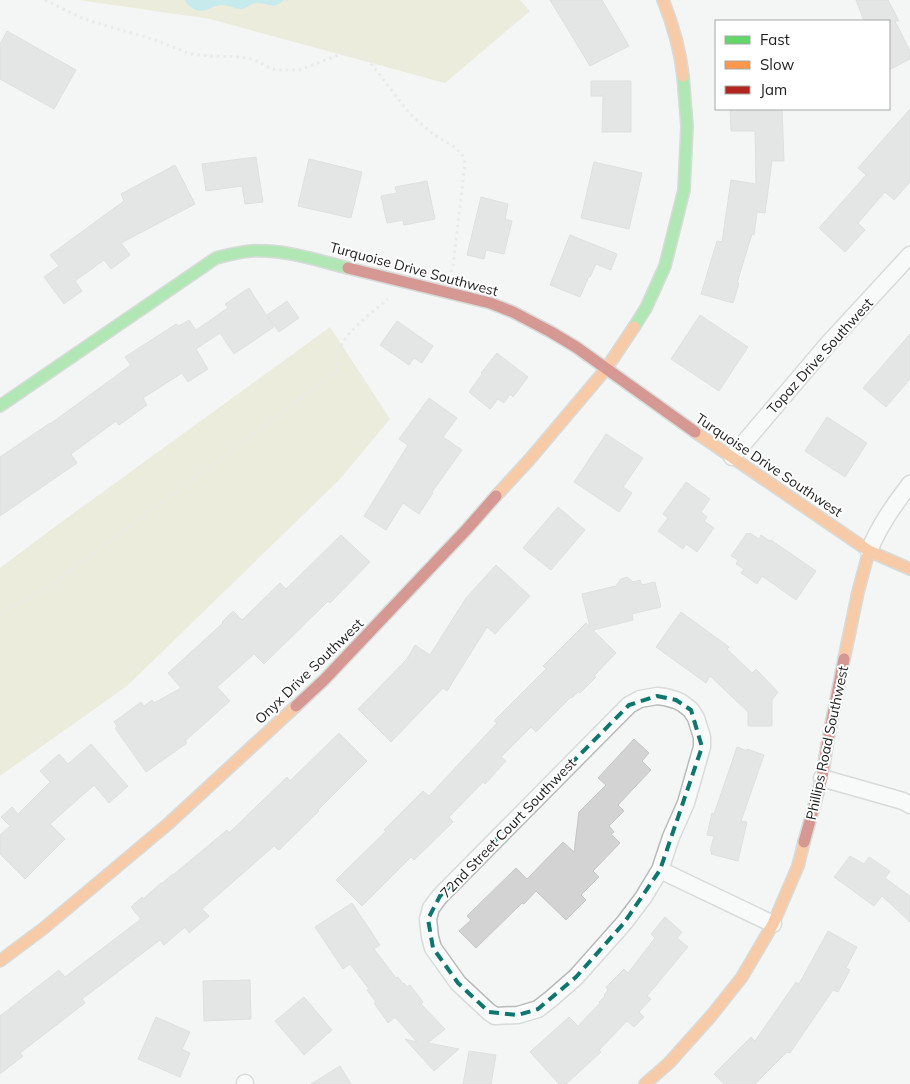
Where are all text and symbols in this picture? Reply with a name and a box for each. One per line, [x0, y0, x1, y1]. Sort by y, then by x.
legend [715, 20, 890, 110]
text: Fast [760, 30, 790, 49]
text: Slow [760, 55, 794, 74]
text: Jam [760, 80, 787, 99]
street label: Turquoise Drive Southwest [328, 238, 500, 300]
street label: Topaz Drive Southwest [763, 294, 877, 418]
street label: Turquoise Drive Southwest [692, 409, 846, 521]
street label: Onyx Drive Southwest [251, 614, 367, 728]
street label: Phillips Road Southwest [802, 664, 852, 822]
street label: 72nd Street Court Southwest [436, 754, 580, 902]

